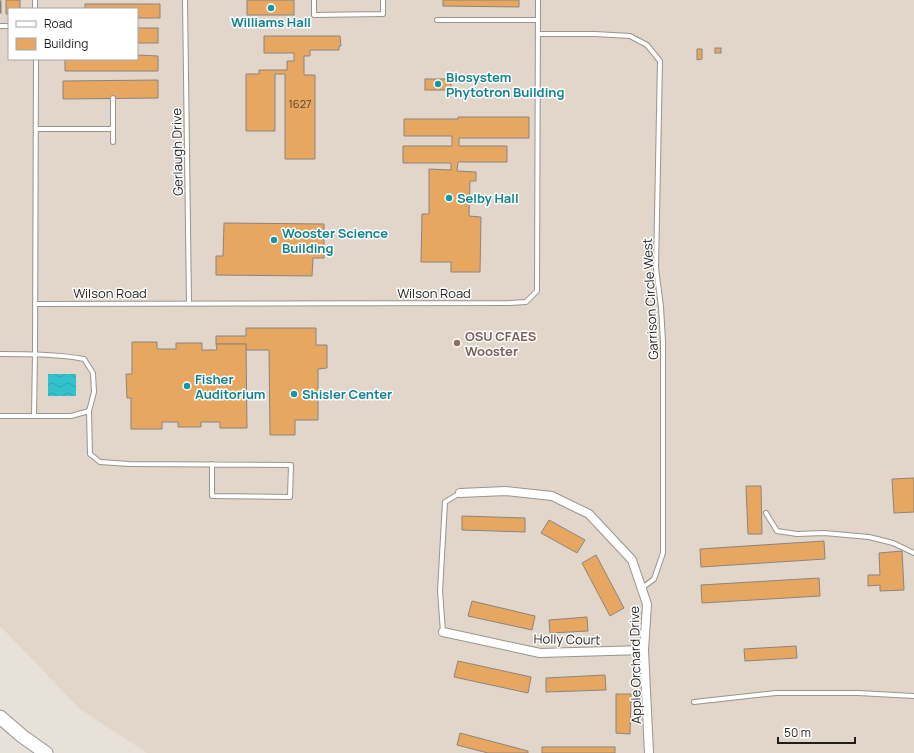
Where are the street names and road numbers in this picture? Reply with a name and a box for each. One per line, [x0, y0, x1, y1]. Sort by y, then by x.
street label: Gerlaugh Drive [167, 108, 187, 196]
street label: Garrison Circle West [638, 238, 662, 360]
street label: Wilson Road [73, 284, 147, 302]
street label: Wilson Road [397, 284, 471, 302]
street label: Apple Orchard Drive [625, 605, 645, 724]
street label: Holly Court [533, 629, 601, 649]

